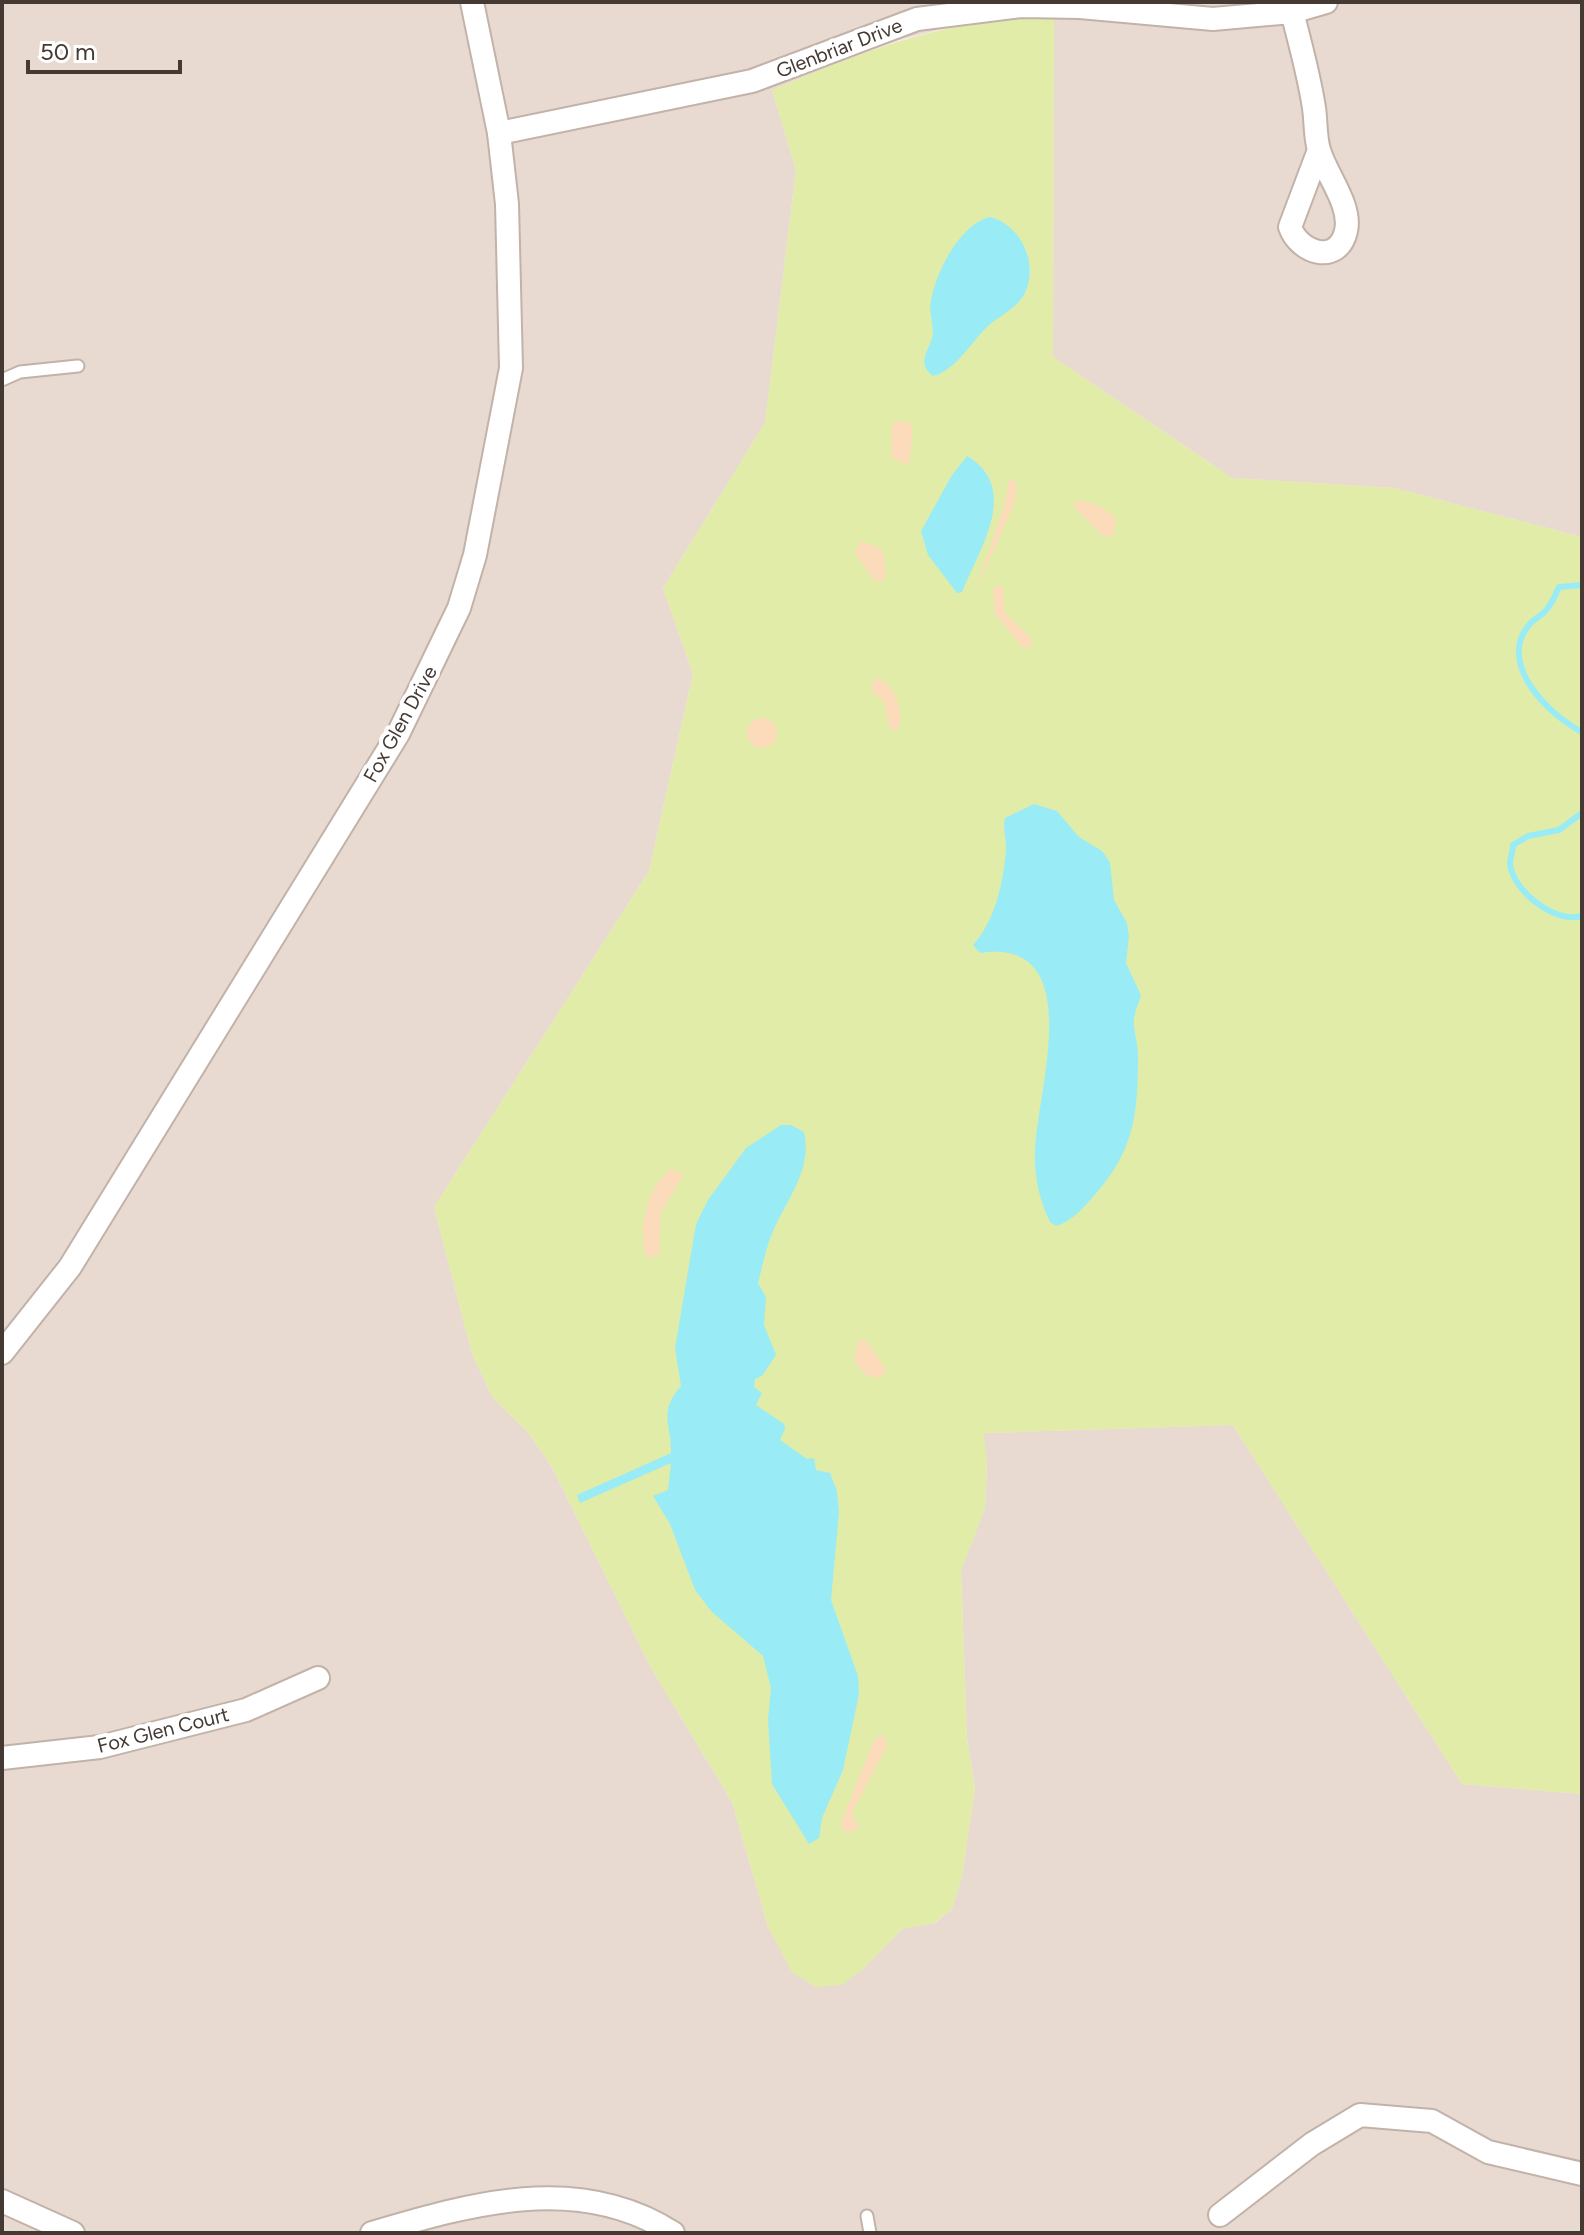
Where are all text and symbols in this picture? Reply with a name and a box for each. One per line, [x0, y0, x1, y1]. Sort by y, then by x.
street label: Glenbriar Drive [773, 13, 905, 83]
scale bar [28, 24, 180, 74]
text: 50 m [40, 37, 96, 66]
street label: Fox Glen Drive [358, 661, 442, 786]
street label: Fox Glen Court [95, 1702, 231, 1758]

